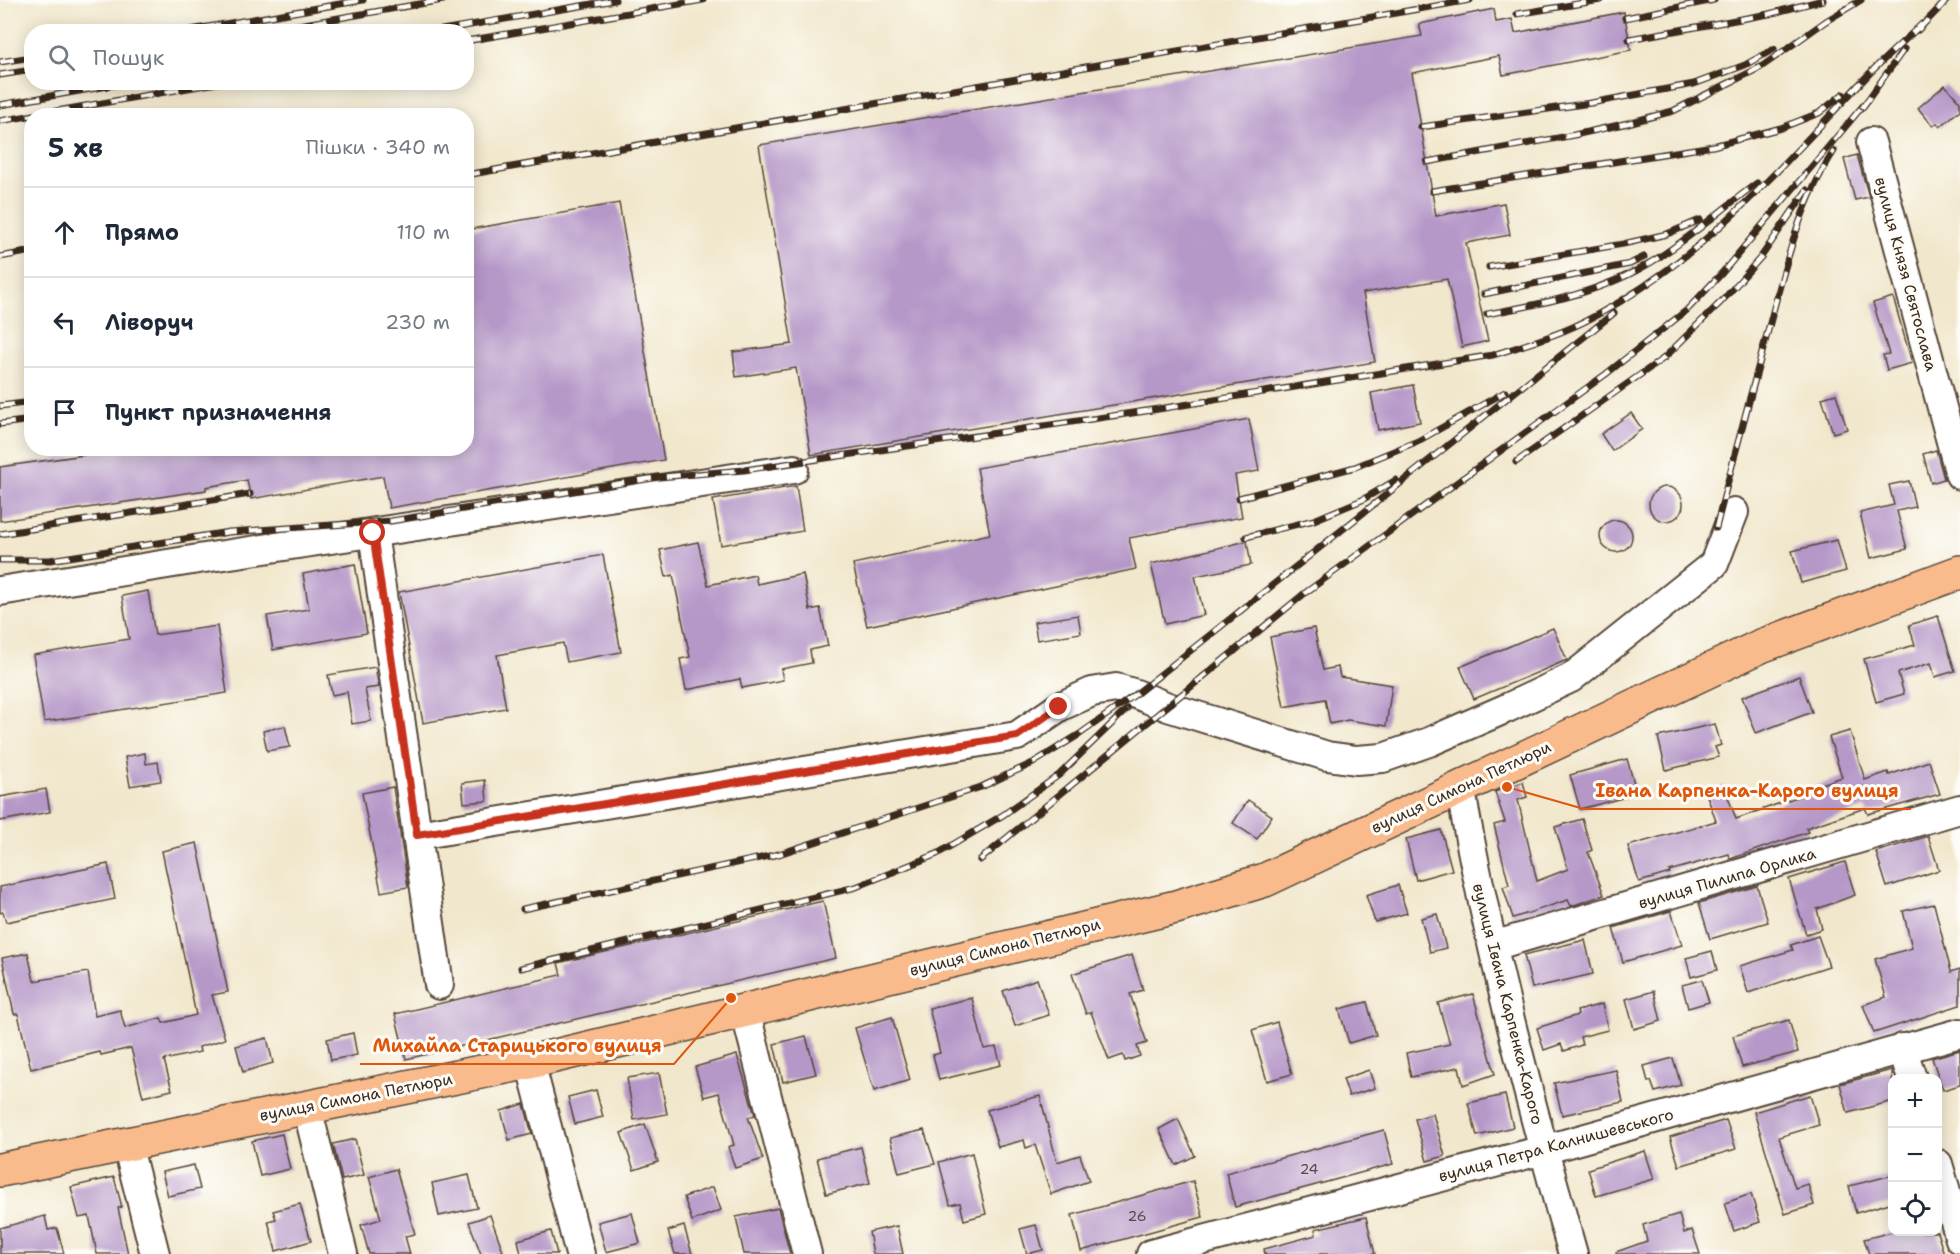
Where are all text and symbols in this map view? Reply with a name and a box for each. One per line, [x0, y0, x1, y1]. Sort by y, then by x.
search box [24, 24, 474, 90]
icon: search [45, 41, 78, 74]
text: Пошук [93, 43, 164, 72]
text: 5 хв [48, 130, 103, 165]
text: Пішки · 340 m [306, 134, 450, 160]
street label: вулиця Князя Святослава [1870, 175, 1942, 374]
icon: ahead [48, 216, 81, 249]
text: Прямо [105, 218, 179, 247]
text: 110 m [396, 219, 450, 245]
icon: left [48, 306, 81, 339]
text: Ліворуч [105, 308, 193, 337]
text: 230 m [385, 309, 450, 335]
icon: arrive [48, 396, 81, 429]
text: Пункт призначення [105, 398, 332, 427]
route start [359, 519, 385, 545]
route end [1045, 693, 1071, 719]
street label: вулиця Симона Петлюри [1368, 736, 1554, 838]
callout: Івана Карпенка-Карого вулиця [1584, 773, 1911, 809]
text: Івана Карпенка-Карого вулиця [1595, 779, 1899, 803]
street label: вулиця Пилипа Орлика [1636, 843, 1818, 913]
street label: вулиця Івана Карпенка-Карого [1468, 881, 1548, 1127]
street label: вулиця Симона Петлюри [907, 913, 1103, 981]
callout: Михайла Старицького вулиця [360, 1028, 674, 1064]
text: Михайла Старицького вулиця [372, 1034, 662, 1058]
street label: вулиця Симона Петлюри [258, 1068, 454, 1126]
map controls [1888, 1074, 1942, 1236]
button: + [1888, 1074, 1942, 1128]
street label: вулиця Петра Калнишевського [1436, 1103, 1676, 1187]
button: − [1888, 1128, 1942, 1182]
house number: 24 [1300, 1160, 1319, 1178]
button: locate [1888, 1182, 1942, 1236]
house number: 26 [1128, 1207, 1147, 1225]

